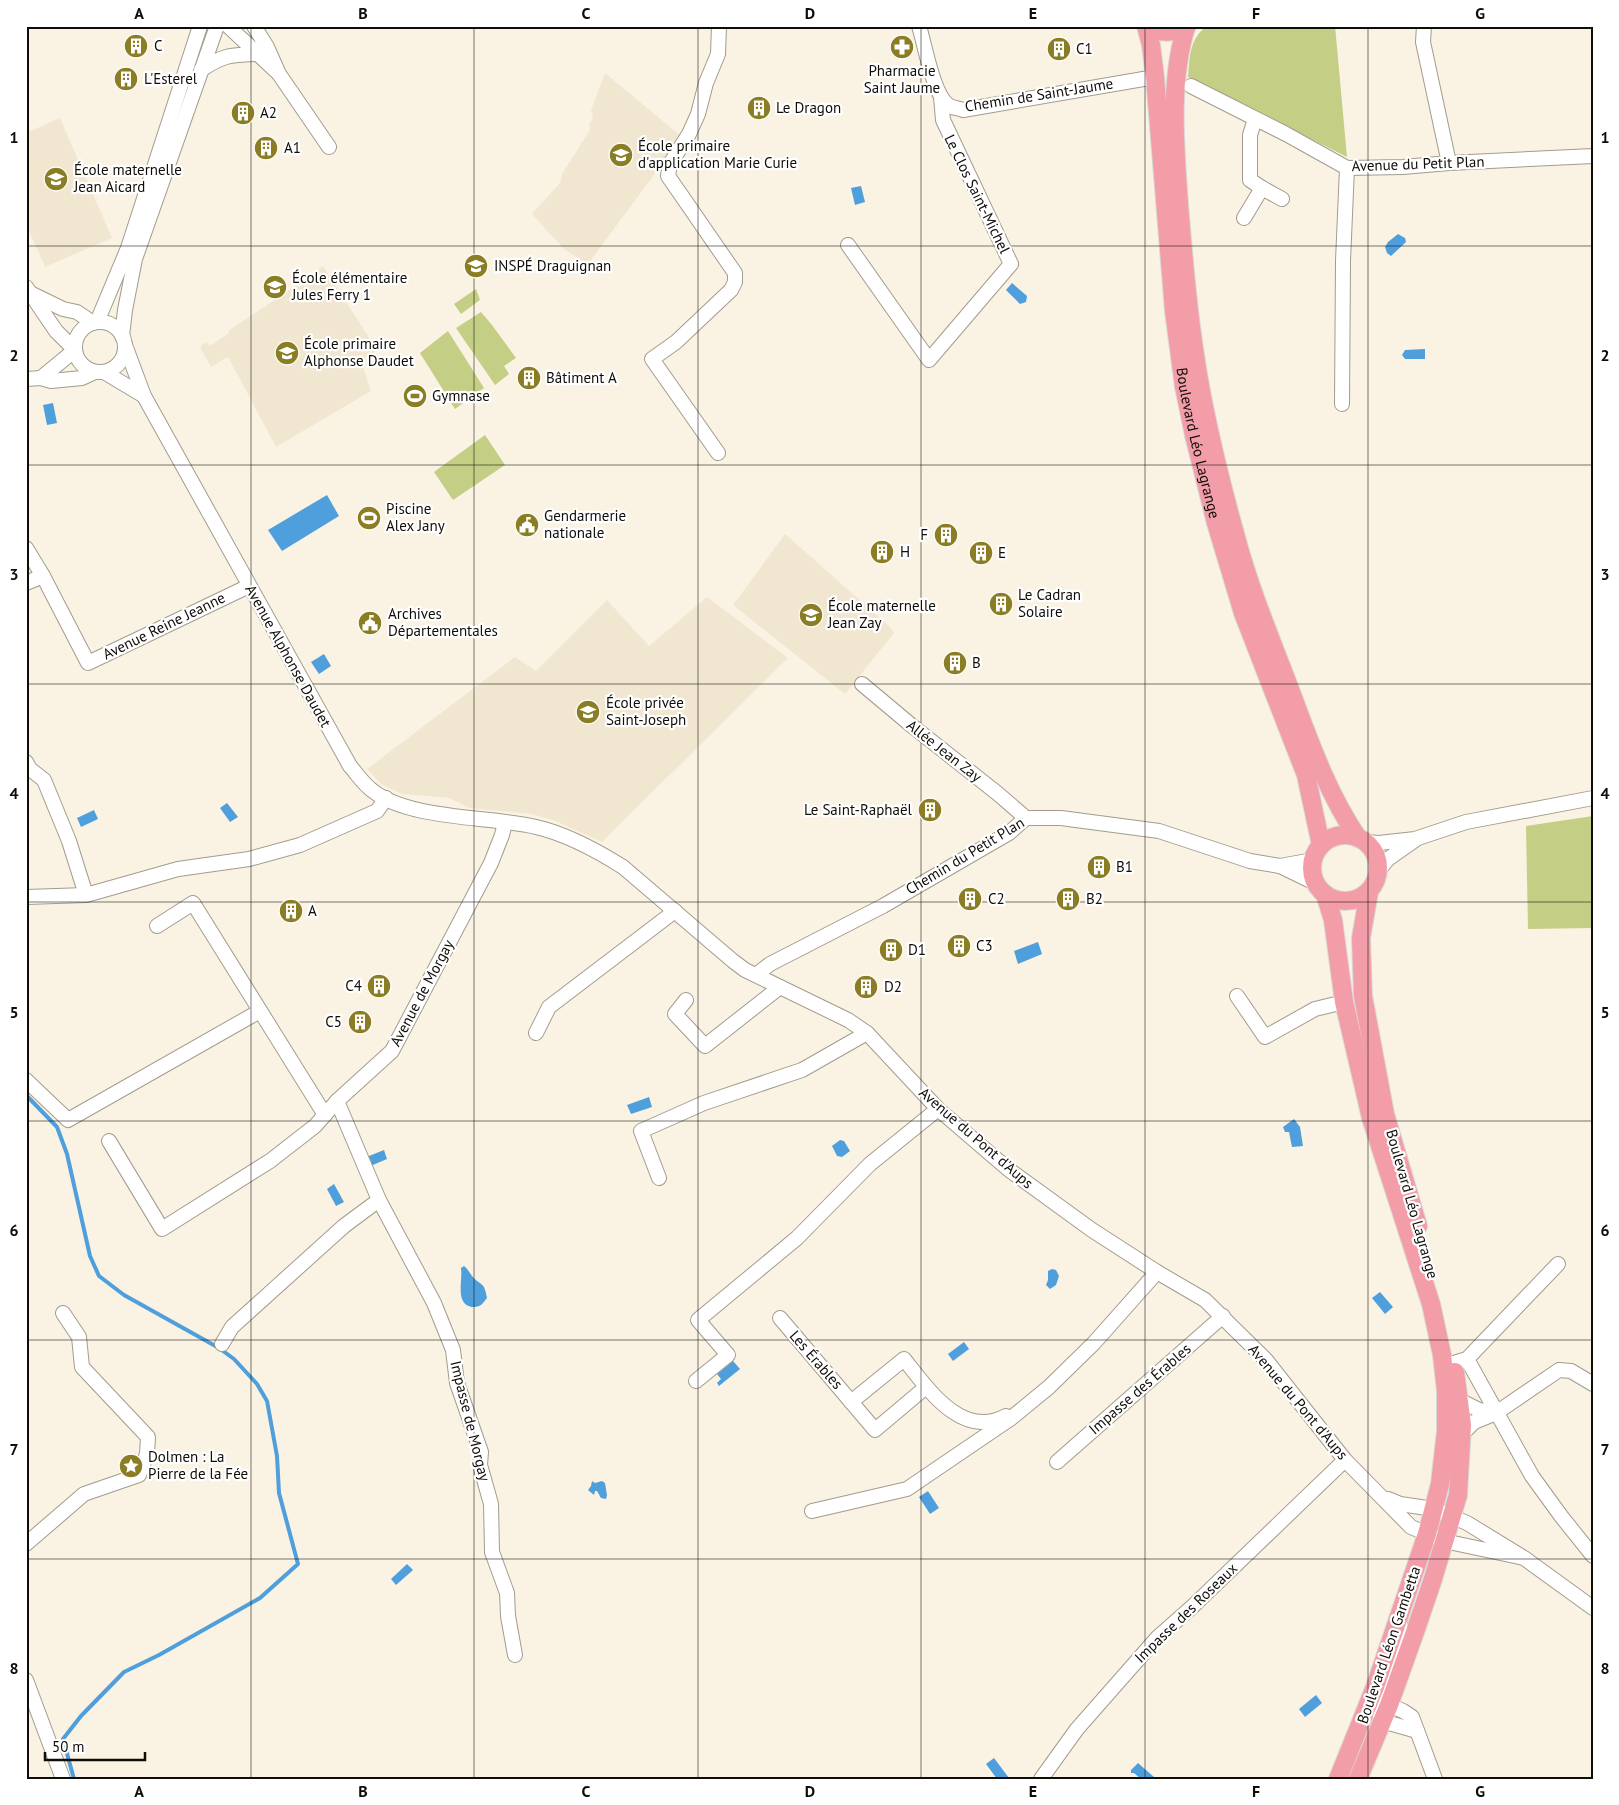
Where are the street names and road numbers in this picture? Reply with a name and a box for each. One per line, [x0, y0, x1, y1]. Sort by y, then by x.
street label: Chemin de Saint-Jaume [963, 73, 1114, 116]
street label: Le Clos Saint-Michel [940, 131, 1015, 257]
street label: Avenue du Petit Plan [1351, 152, 1485, 175]
street label: Boulevard Léo Lagrange [1173, 366, 1225, 520]
street label: Avenue Alphonse Daudet [241, 581, 336, 730]
street label: Avenue Reine Jeanne [99, 588, 228, 663]
street label: Allée Jean Zay [903, 715, 986, 786]
street label: Chemin du Petit Plan [902, 813, 1028, 898]
street label: Avenue de Morgay [385, 936, 458, 1049]
street label: Avenue du Pont d'Aups [915, 1083, 1037, 1192]
street label: Boulevard Léo Lagrange [1382, 1127, 1443, 1281]
street label: Les Érables [786, 1326, 847, 1393]
street label: Impasse des Érables [1085, 1339, 1195, 1438]
street label: Avenue du Pont d'Aups [1245, 1340, 1352, 1463]
street label: Impasse de Morgay [446, 1359, 495, 1483]
street label: Impasse des Roseaux [1130, 1558, 1241, 1667]
street label: Boulevard Léon Gambetta [1353, 1564, 1424, 1726]

